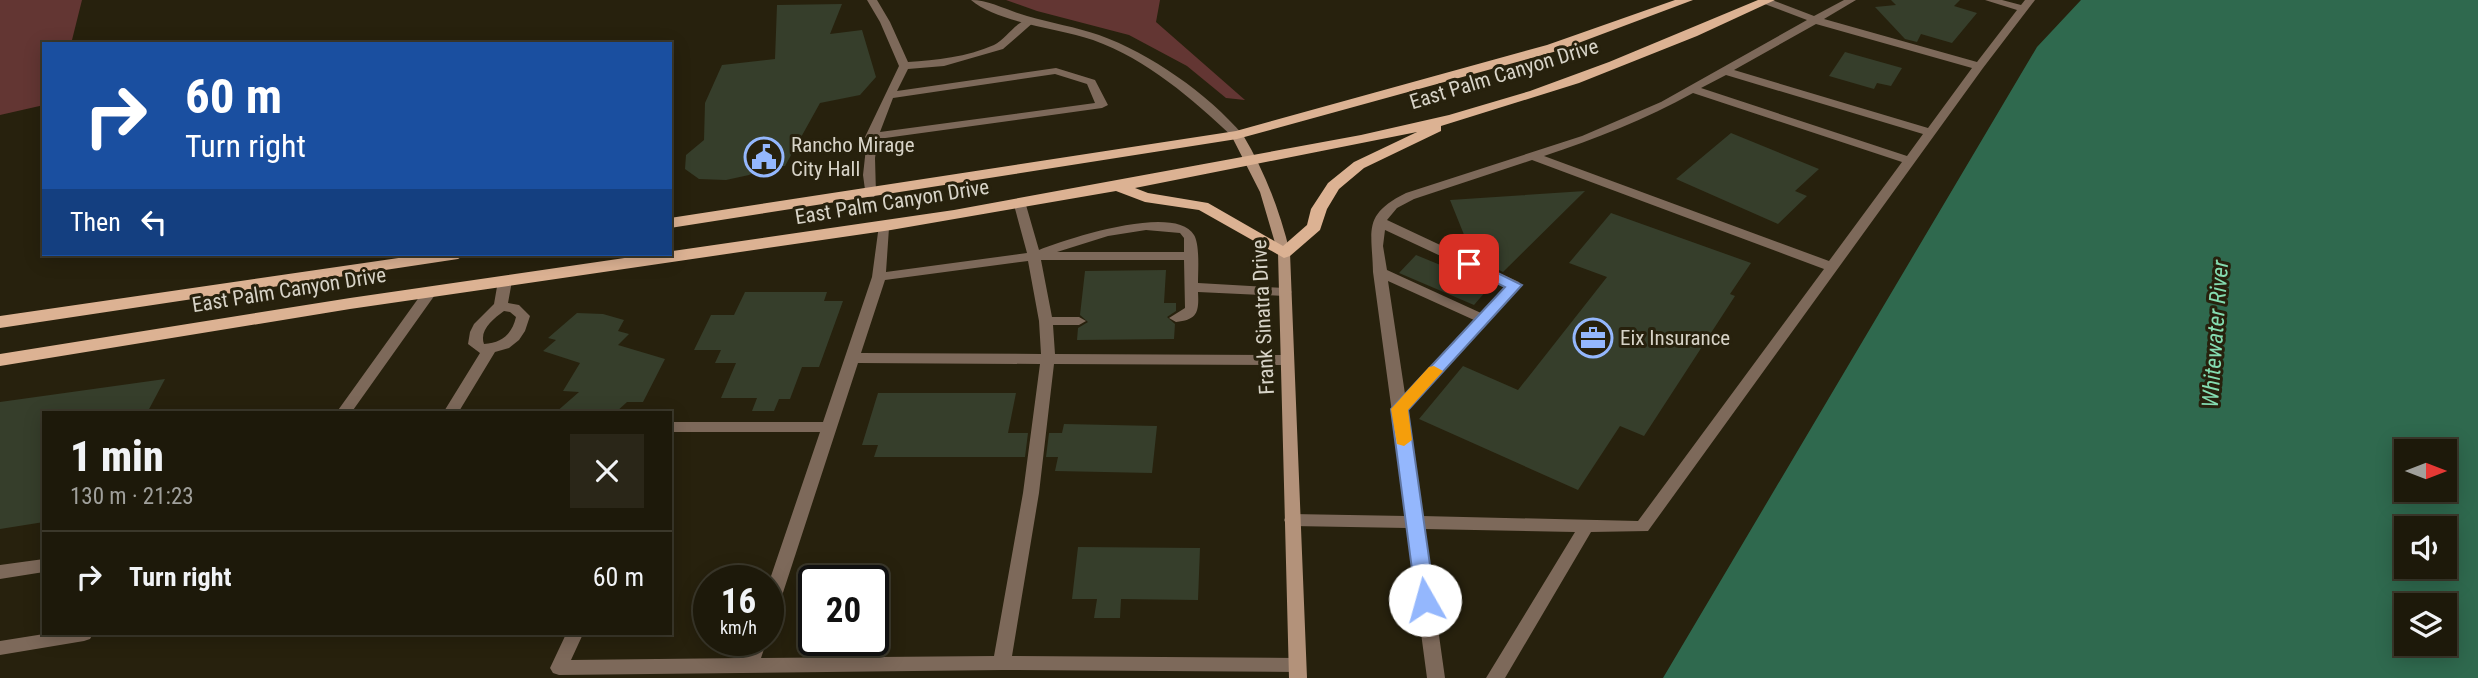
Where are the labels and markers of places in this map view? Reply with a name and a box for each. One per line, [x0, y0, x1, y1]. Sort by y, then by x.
place label: Rancho Mirage City Hall [791, 133, 915, 181]
public building icon: Rancho Mirage City Hall [743, 136, 785, 178]
pin [1439, 234, 1499, 294]
office icon: Eix Insurance [1572, 317, 1614, 359]
place label: Eix Insurance [1620, 326, 1730, 350]

